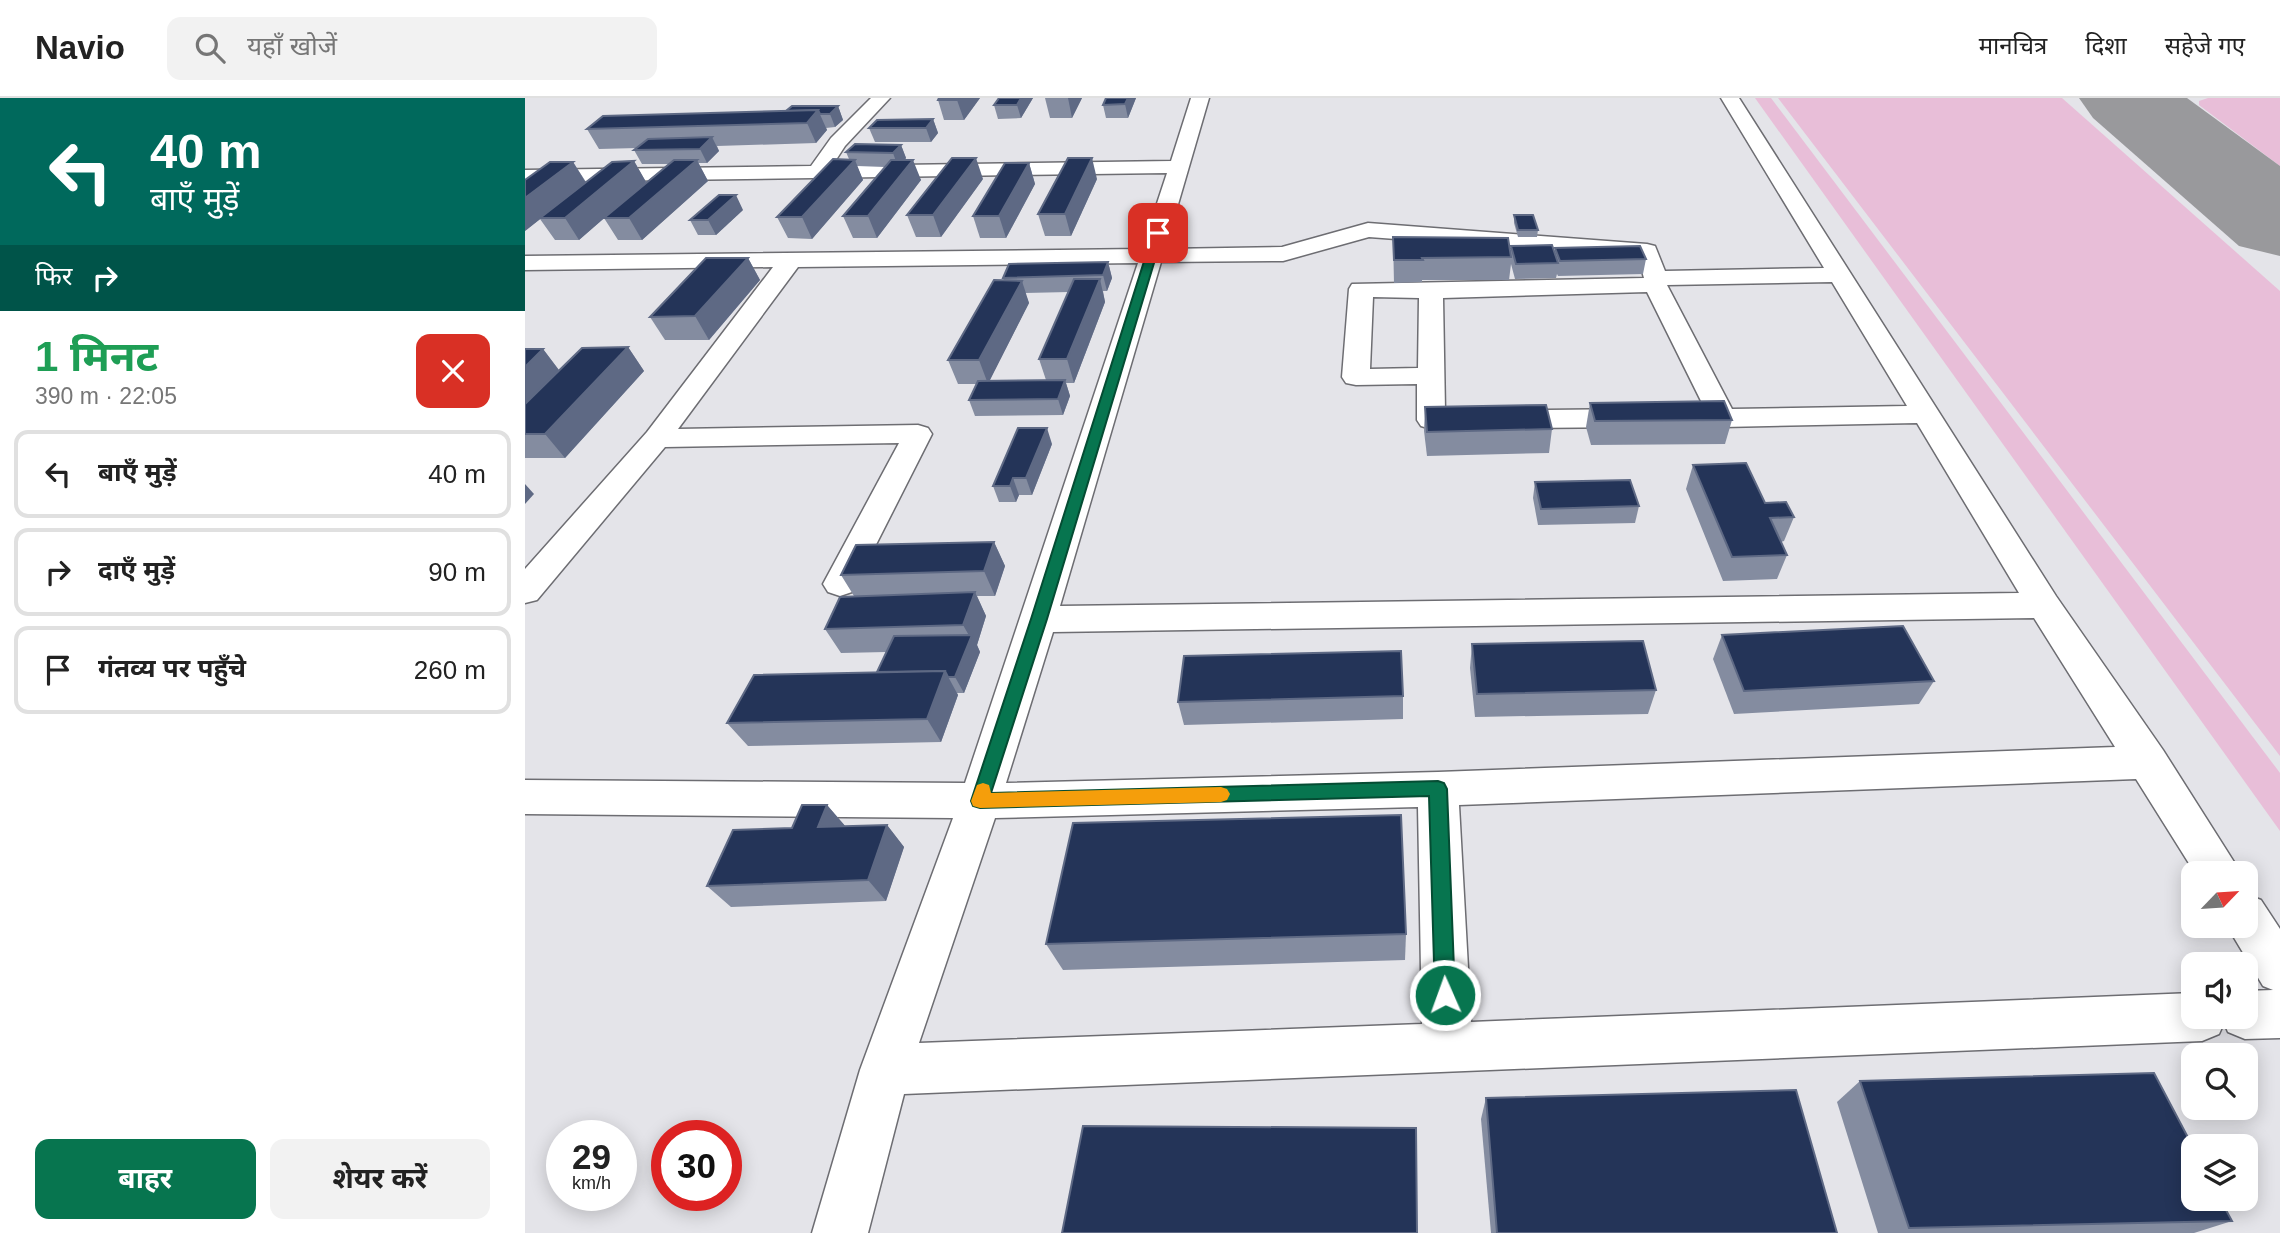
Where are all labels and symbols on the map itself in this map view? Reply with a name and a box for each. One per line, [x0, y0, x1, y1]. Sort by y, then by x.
pin [1128, 203, 1188, 263]
north arrow [2181, 861, 2257, 938]
position arrow [1408, 958, 1482, 1032]
speed limit sign: 30 [651, 1120, 742, 1211]

